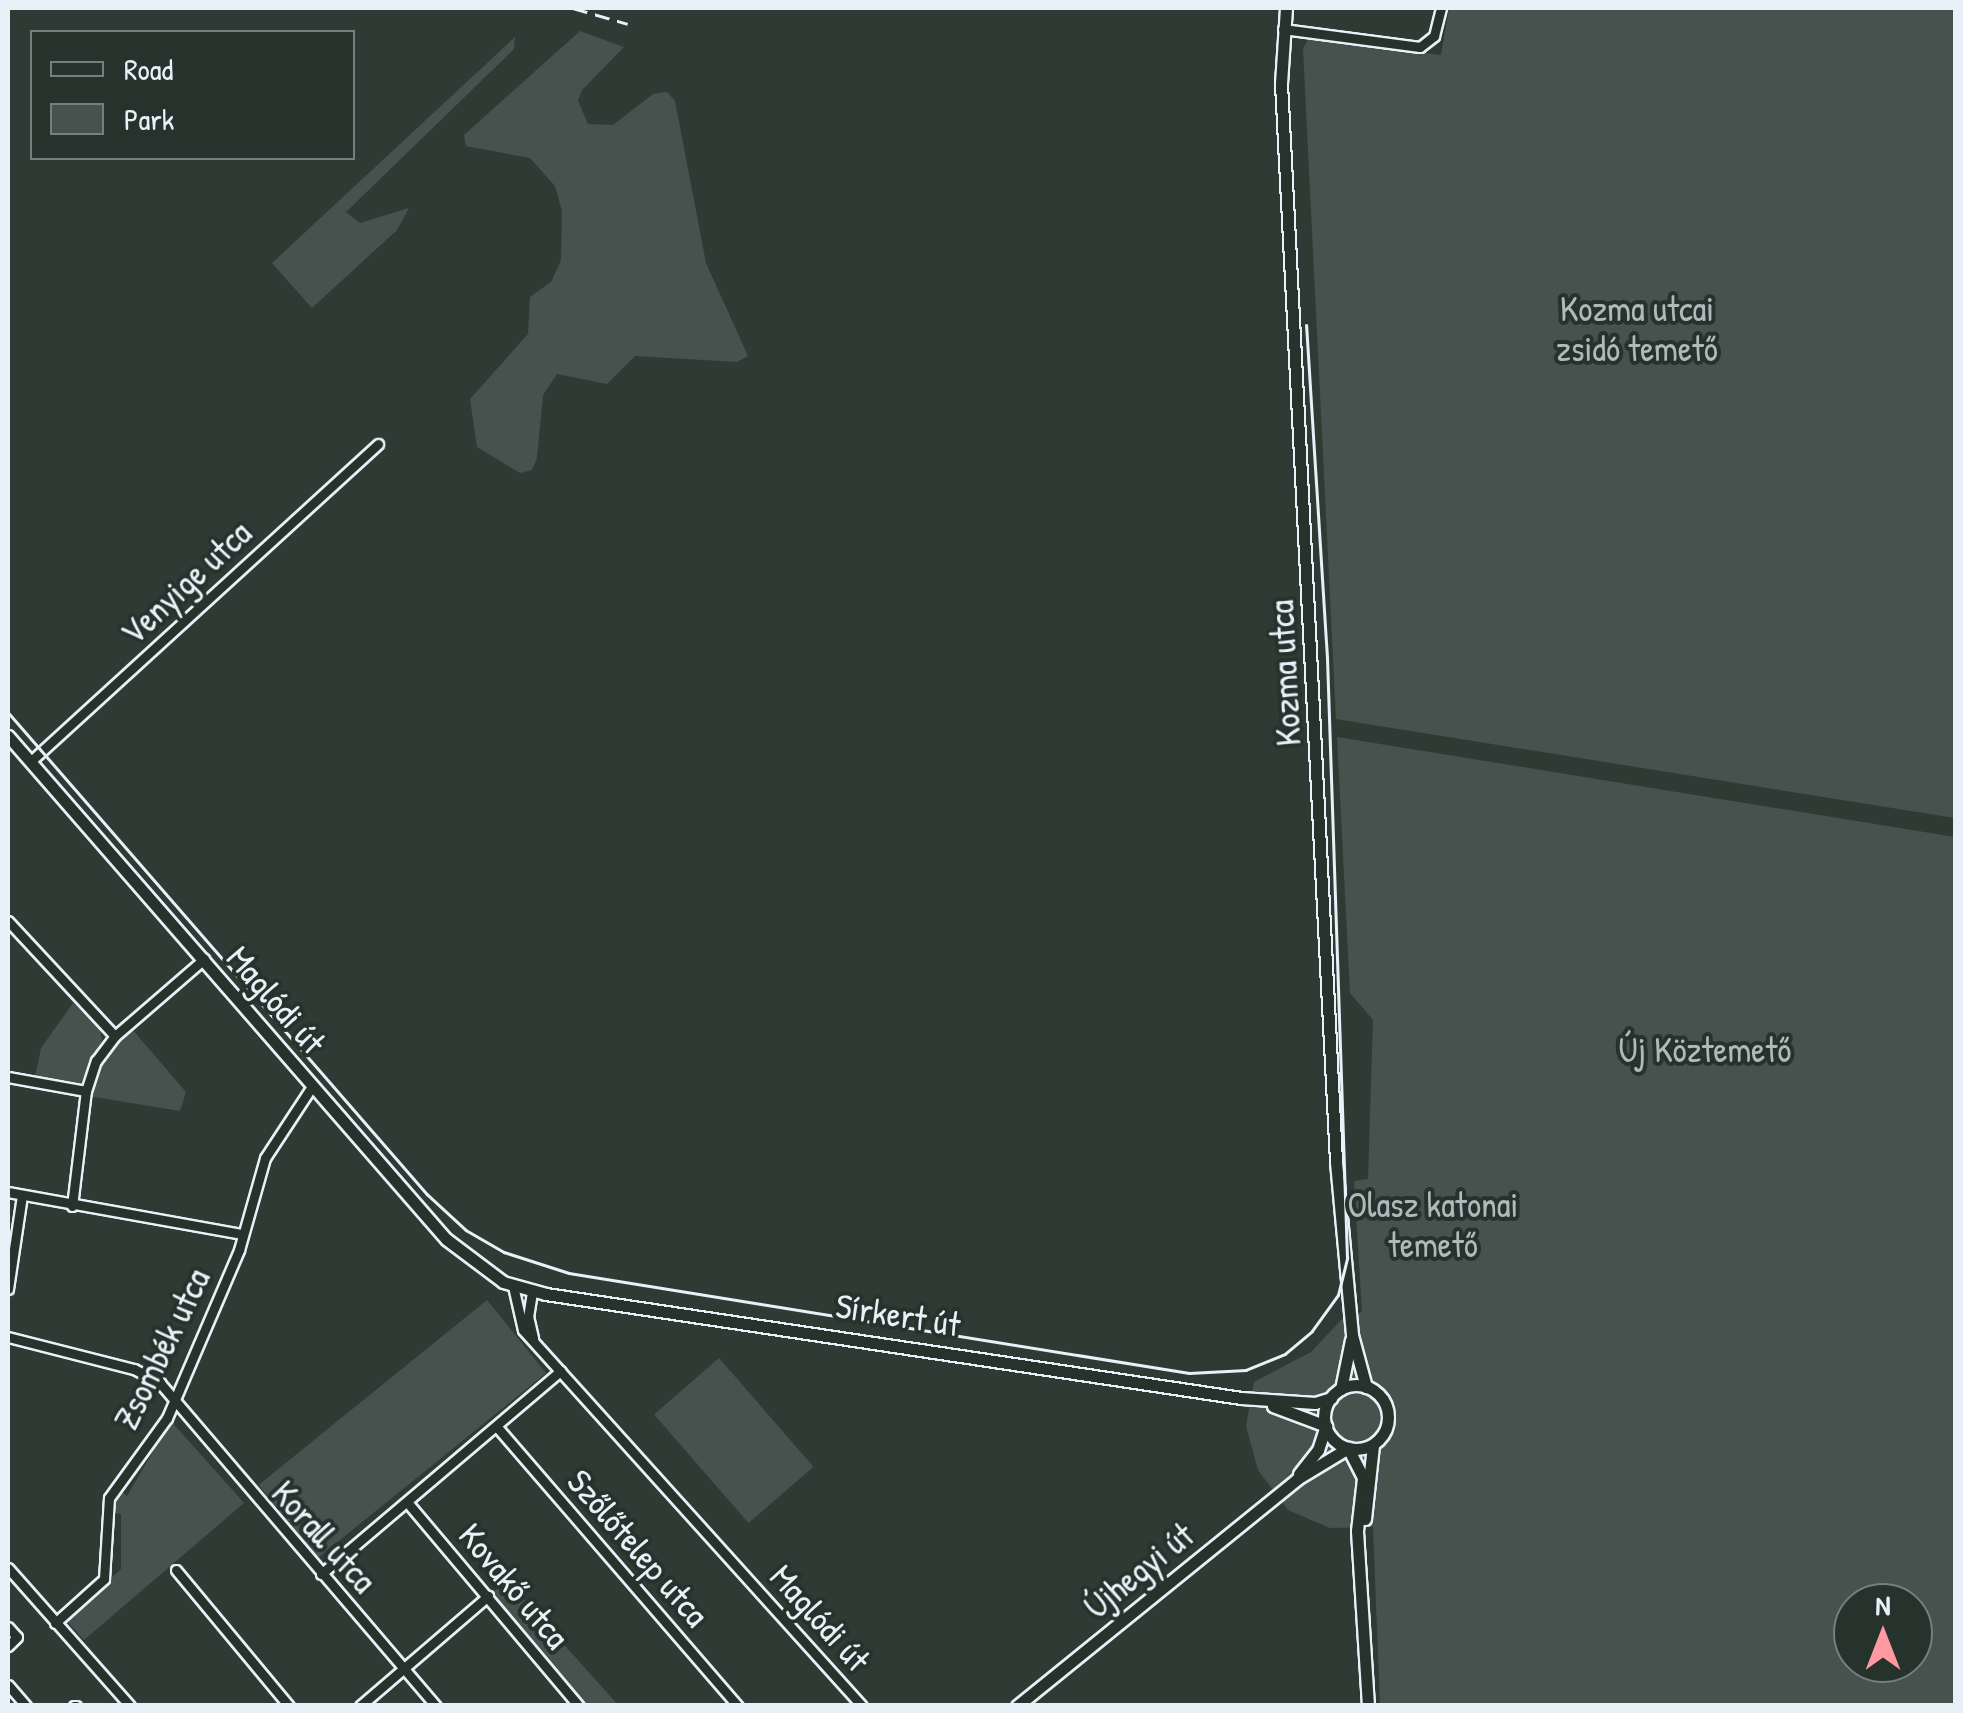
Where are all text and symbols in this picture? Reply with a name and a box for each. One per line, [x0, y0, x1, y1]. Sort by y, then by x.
legend [30, 30, 355, 160]
text: Road [124, 49, 173, 89]
text: Park [124, 99, 174, 139]
park label: Kozma utcai zsidó temető [1556, 288, 1718, 370]
street label: Venyige utca [112, 512, 260, 654]
street label: Kozma utca [1260, 599, 1310, 747]
street label: Maglódi út [218, 938, 334, 1062]
park label: Új Köztemető [1619, 1029, 1791, 1071]
park label: Olasz katonai temető [1348, 1184, 1518, 1266]
street label: Zsombék utca [105, 1262, 219, 1436]
street label: Sírkert út [833, 1284, 963, 1346]
street label: Szőlőtelep utca [558, 1461, 718, 1635]
street label: Korall utca [263, 1472, 385, 1602]
street label: Újhegyi út [1076, 1514, 1202, 1628]
street label: Kovakő utca [450, 1515, 578, 1657]
street label: Maglódi út [761, 1556, 879, 1680]
north arrow [1833, 1583, 1933, 1683]
text: N [1876, 1586, 1890, 1624]

